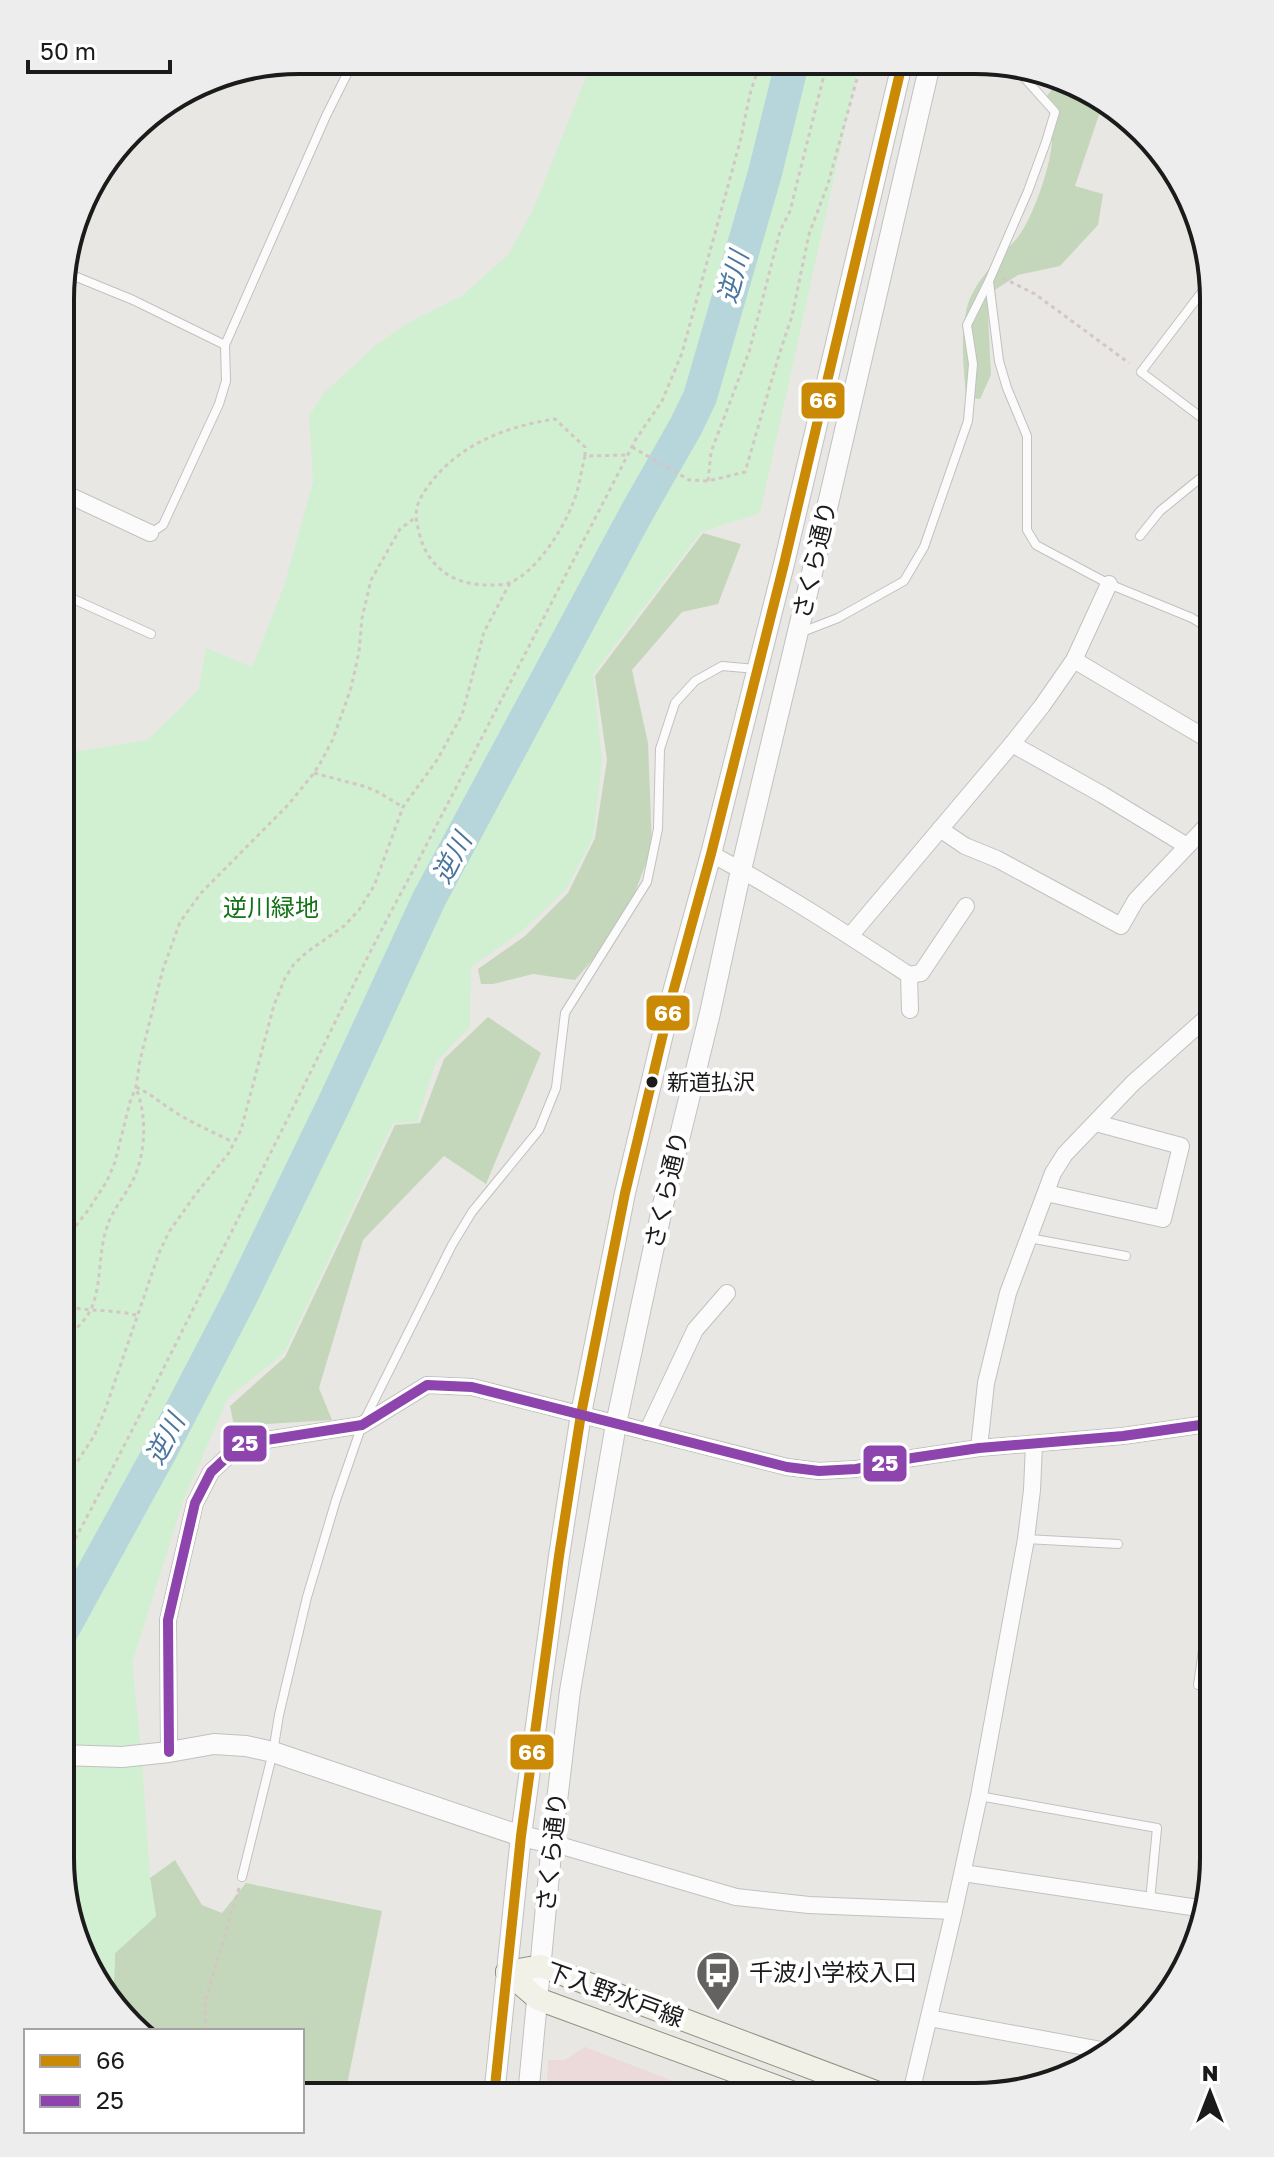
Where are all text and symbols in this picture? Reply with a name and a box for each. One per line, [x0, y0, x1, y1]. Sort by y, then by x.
scale bar [28, 24, 170, 74]
text: 50 m [40, 36, 96, 65]
water label: 逆川 [711, 245, 755, 306]
line badge: 66 [800, 381, 846, 420]
text: 66 [809, 386, 837, 413]
street label: さくら通り [786, 498, 841, 621]
water label: 逆川 [426, 825, 479, 888]
park label: 逆川緑地 [223, 892, 319, 921]
line badge: 66 [645, 994, 691, 1032]
text: 66 [654, 999, 682, 1026]
place label: 新道払沢 [667, 1068, 755, 1095]
marker: 新道払沢 [644, 1074, 660, 1090]
street label: さくら通り [638, 1128, 693, 1251]
water label: 逆川 [139, 1406, 192, 1469]
line badge: 25 [222, 1424, 268, 1463]
text: 25 [232, 1429, 258, 1456]
line badge: 25 [862, 1444, 908, 1483]
text: 25 [872, 1449, 898, 1476]
line badge: 66 [509, 1733, 555, 1771]
text: 66 [518, 1738, 546, 1765]
street label: さくら通り [530, 1791, 571, 1913]
bus stop icon: 千波小学校入口 [694, 1949, 742, 2012]
street label: 下入野水戸線 [543, 1955, 688, 2032]
place label: 千波小学校入口 [749, 1957, 917, 1986]
legend [24, 2029, 304, 2133]
text: 66 [96, 2045, 125, 2074]
north arrow [1170, 2053, 1250, 2133]
text: N [1202, 2059, 1218, 2086]
text: 25 [96, 2085, 124, 2114]

